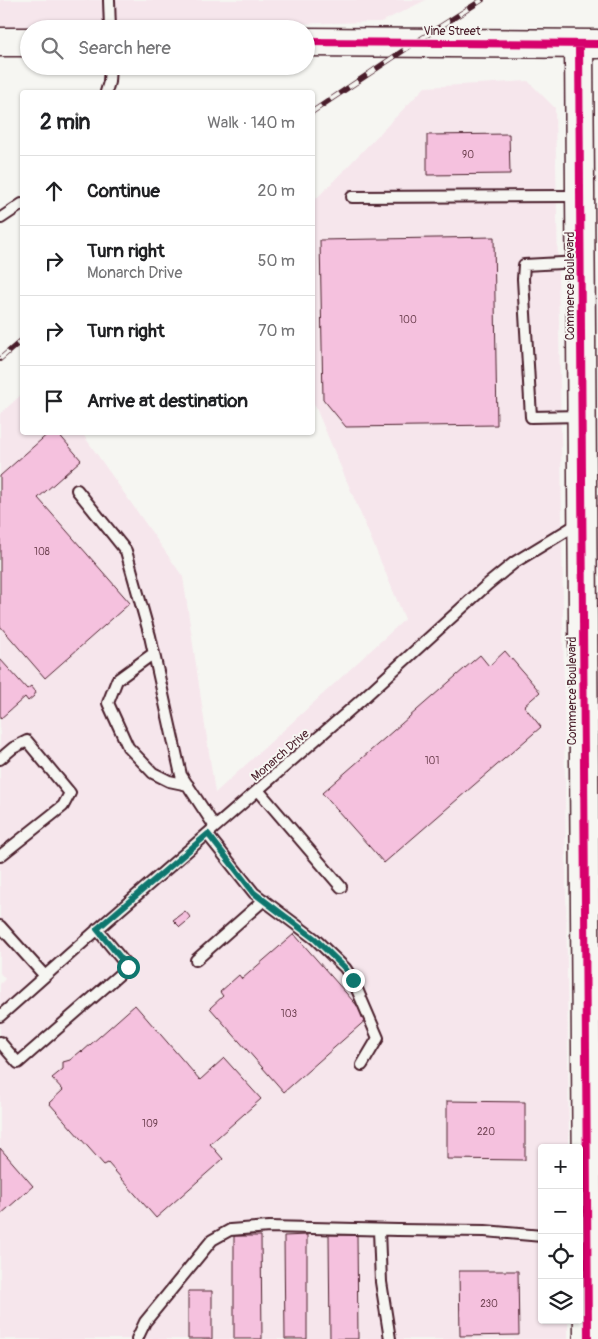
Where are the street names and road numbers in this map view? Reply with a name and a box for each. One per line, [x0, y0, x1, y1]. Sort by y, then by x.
street label: Vine Street [423, 24, 481, 39]
street label: Commerce Boulevard [563, 232, 578, 340]
street label: Commerce Boulevard [565, 637, 580, 745]
street label: Monarch Drive [248, 726, 312, 785]

